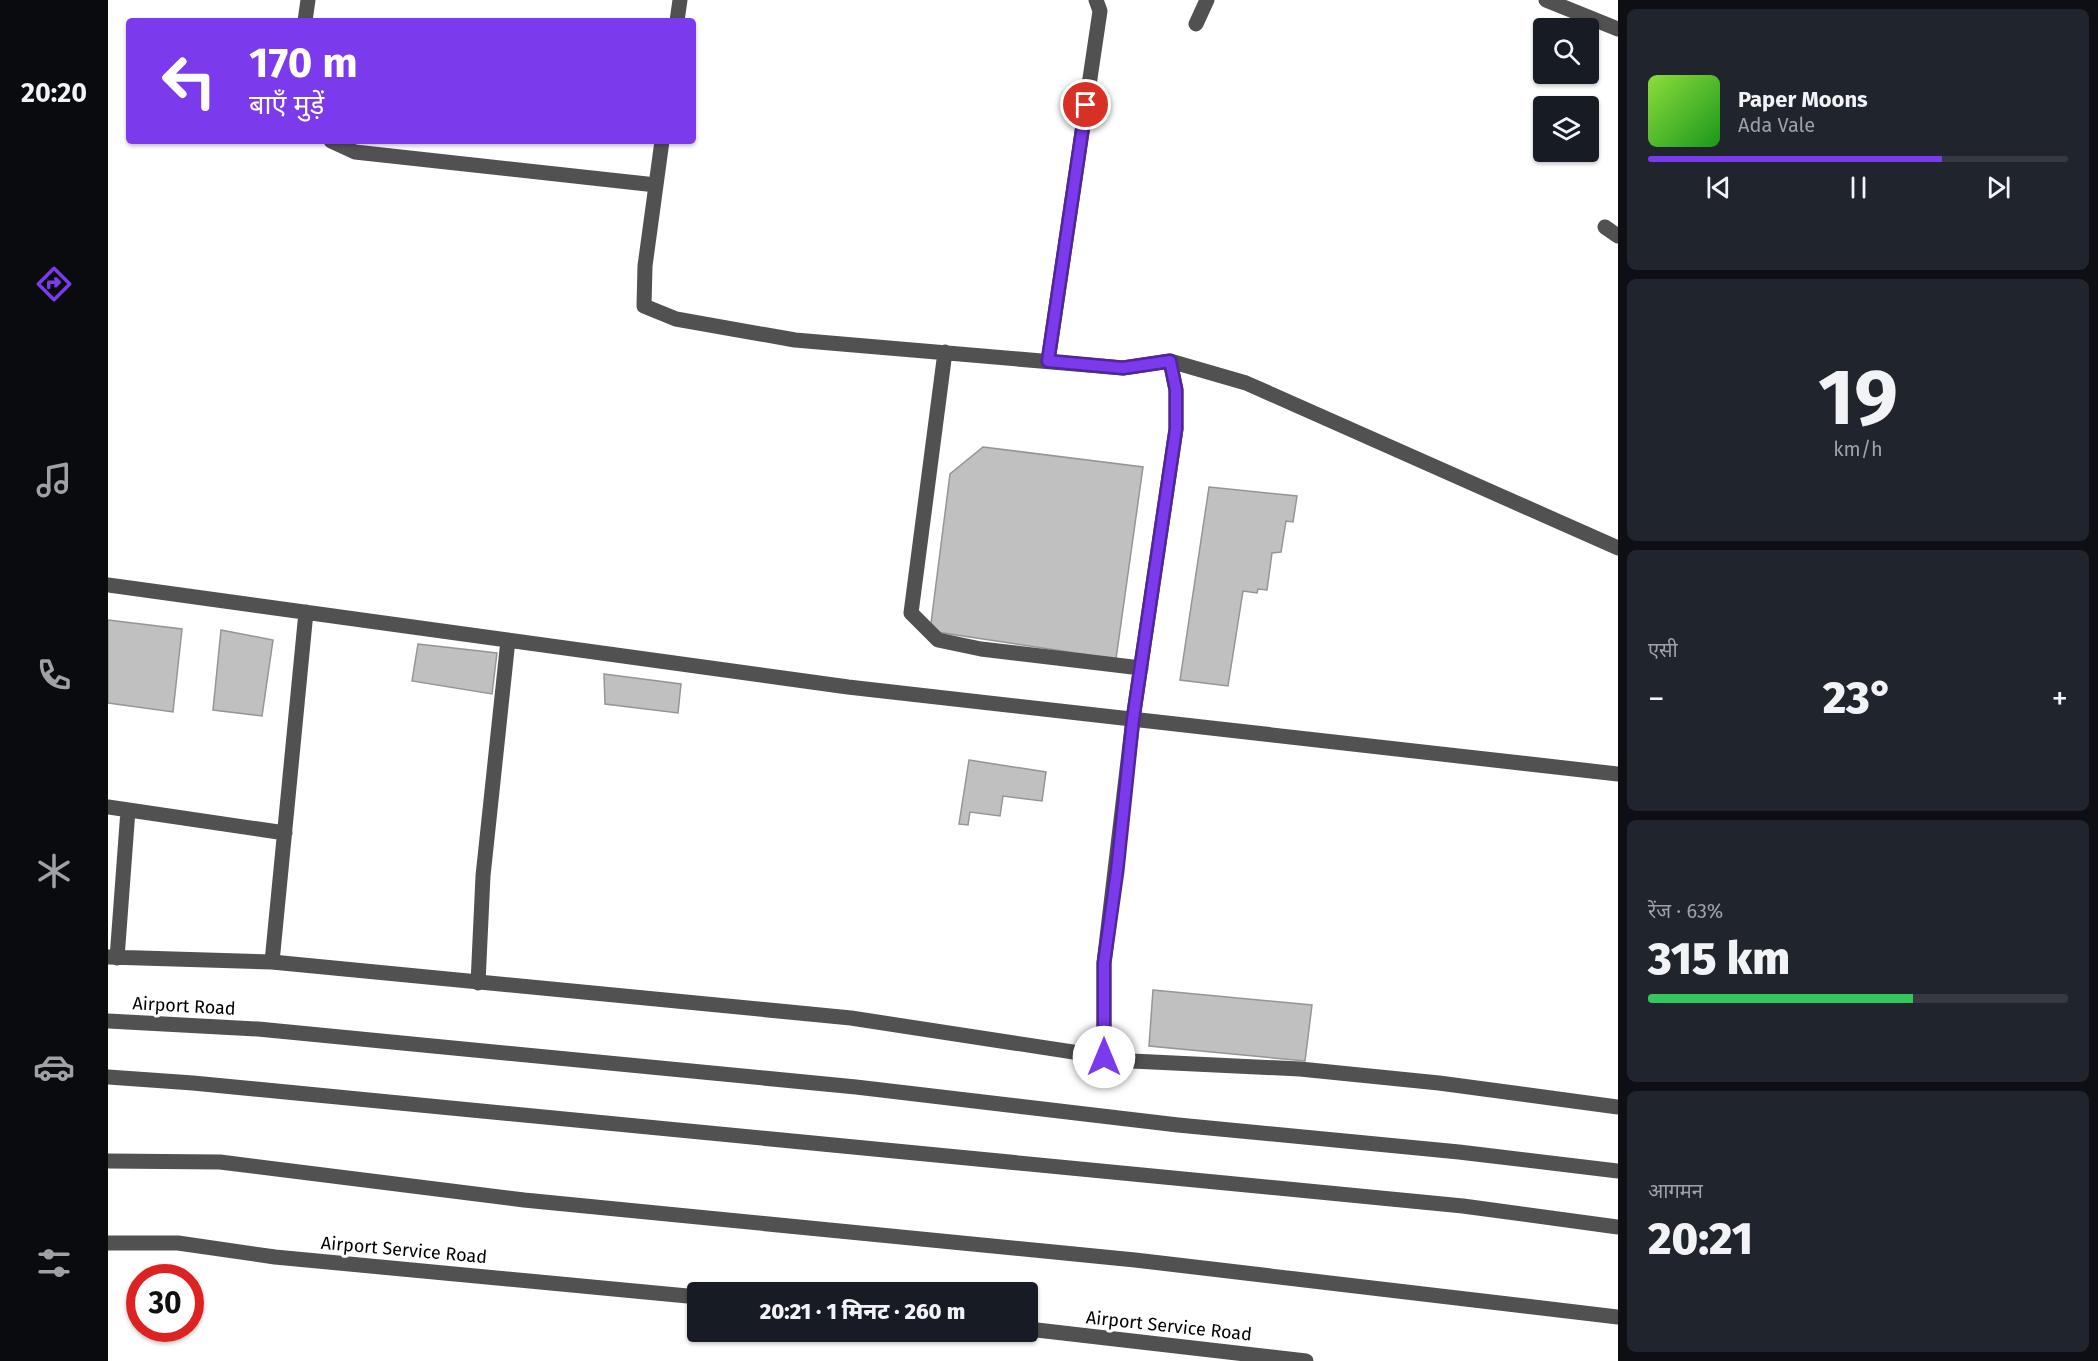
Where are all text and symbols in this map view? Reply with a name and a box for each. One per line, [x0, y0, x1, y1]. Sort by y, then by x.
map controls [1533, 18, 1599, 162]
button: search [1533, 18, 1599, 84]
text: 170 m [249, 38, 358, 88]
icon: left [150, 42, 228, 120]
text: 20:20 [21, 77, 87, 109]
pin [1060, 79, 1111, 130]
text: Paper Moons [1738, 86, 1868, 113]
icon: arrive [1069, 88, 1102, 121]
text: बाएँ मुड़ें [249, 89, 324, 121]
button: layers [1533, 96, 1599, 162]
text: Ada Vale [1738, 113, 1815, 137]
icon: previous [1702, 171, 1735, 204]
icon: pause [1842, 171, 1875, 204]
icon: next [1982, 171, 2015, 204]
icon: directions [33, 263, 75, 305]
text: 19 [1818, 351, 1898, 445]
text: km/h [1833, 437, 1883, 461]
icon: music [33, 459, 75, 501]
text: एसी [1648, 638, 1678, 662]
icon: phone [33, 654, 75, 696]
text: 23° [1823, 671, 1893, 725]
text: − [1648, 679, 1665, 719]
text: + [2052, 679, 2068, 719]
icon: climate [33, 850, 75, 892]
text: रेंज · 63% [1648, 899, 1723, 923]
text: 315 km [1648, 932, 1790, 986]
street label: Airport Road [132, 992, 236, 1020]
position arrow [1072, 1025, 1136, 1089]
icon: car [33, 1046, 75, 1088]
text: आगमन [1648, 1179, 1703, 1203]
text: 20:21 [1648, 1212, 1753, 1266]
street label: Airport Service Road [320, 1232, 488, 1268]
icon: filters [33, 1242, 75, 1284]
speed limit sign: 30 [126, 1264, 204, 1342]
text: 20:21 · 1 मिनट · 260 m [760, 1298, 965, 1325]
street label: Airport Service Road [1085, 1306, 1253, 1346]

